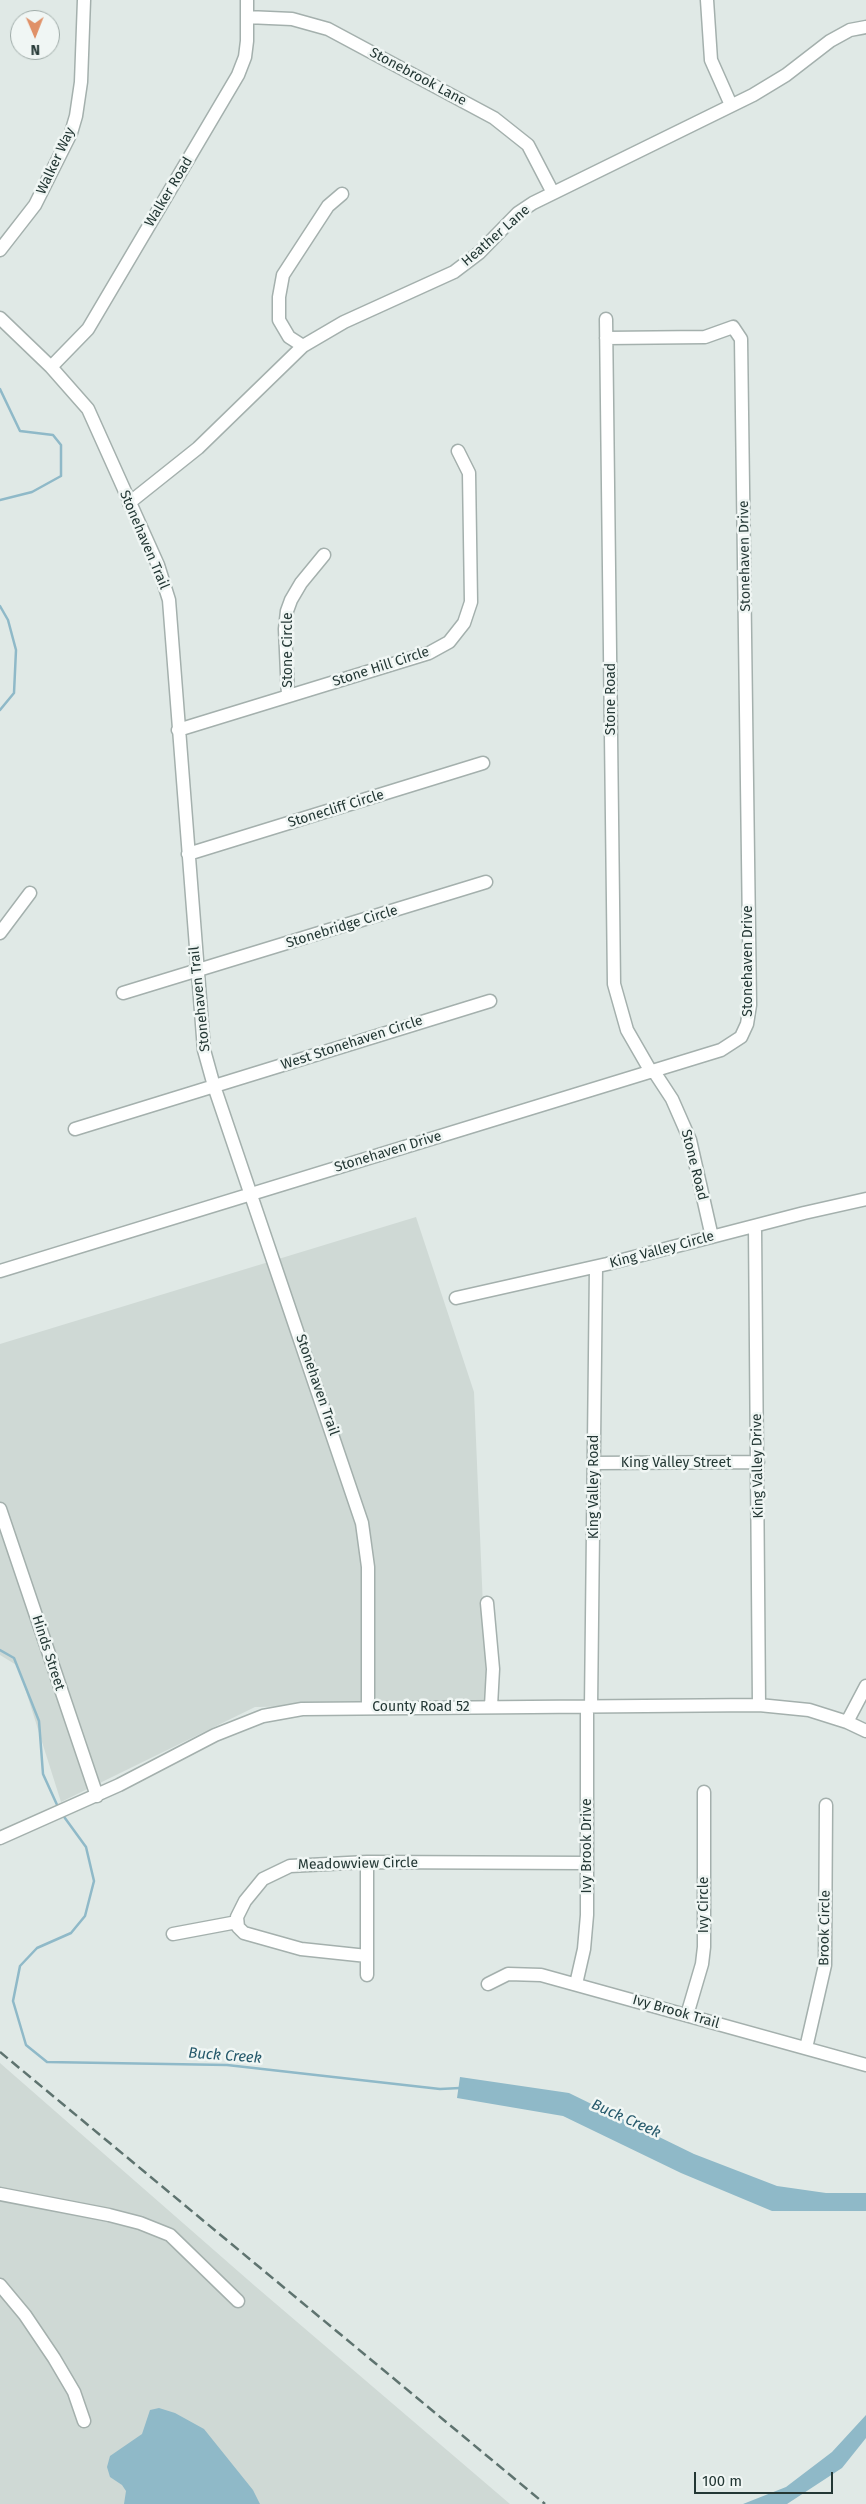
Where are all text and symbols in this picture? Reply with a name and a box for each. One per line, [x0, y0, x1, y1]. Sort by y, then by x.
north arrow [10, 10, 60, 60]
text: N [30, 41, 40, 58]
street label: Stonebrook Lane [367, 44, 469, 110]
street label: Walker Way [33, 125, 79, 197]
street label: Walker Road [142, 154, 196, 230]
street label: Heather Lane [458, 202, 534, 270]
street label: Stonehaven Trail [116, 488, 172, 592]
street label: Stonehaven Drive [736, 500, 754, 612]
street label: Stone Circle [280, 612, 296, 688]
street label: Stone Hill Circle [331, 643, 431, 691]
street label: Stone Road [603, 663, 619, 735]
street label: Stonecliff Circle [286, 786, 386, 832]
street label: Stonebridge Circle [284, 902, 400, 952]
street label: Stonehaven Drive [740, 905, 756, 1017]
street label: Stonehaven Trail [186, 945, 214, 1053]
street label: West Stonehaven Circle [279, 1012, 425, 1074]
street label: Stonehaven Drive [332, 1128, 444, 1176]
street label: Stone Road [677, 1128, 711, 1202]
street label: King Valley Circle [608, 1228, 716, 1272]
street label: Stonehaven Trail [292, 1332, 342, 1438]
street label: King Valley Drive [749, 1413, 767, 1519]
street label: King Valley Road [586, 1435, 602, 1539]
street label: King Valley Street [621, 1455, 731, 1471]
street label: Hinds Street [28, 1613, 68, 1693]
street label: County Road 52 [372, 1699, 470, 1715]
street label: Ivy Brook Drive [579, 1798, 595, 1894]
street label: Meadowview Circle [298, 1855, 418, 1873]
street label: Ivy Circle [696, 1877, 712, 1933]
street label: Brook Circle [816, 1890, 834, 1966]
street label: Ivy Brook Trail [631, 1992, 721, 2032]
water label: Buck Creek [188, 2044, 262, 2068]
water label: Buck Creek [589, 2096, 663, 2142]
scale bar [696, 2462, 835, 2494]
text: 100 m [702, 2472, 742, 2490]

